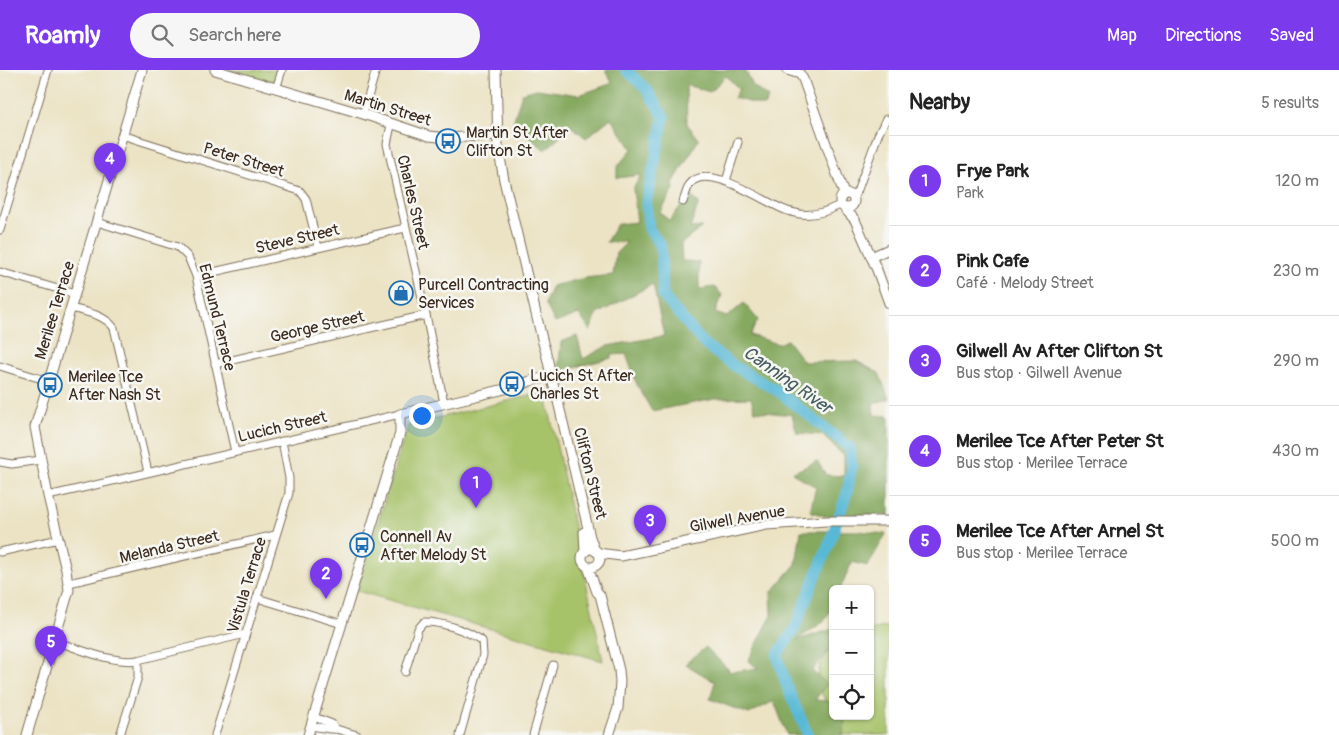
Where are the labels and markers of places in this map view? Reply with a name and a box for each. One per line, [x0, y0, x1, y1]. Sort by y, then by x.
place label: Martin St After Clifton St [466, 123, 569, 161]
bus stop icon: Martin St After Clifton St [435, 128, 461, 154]
pin: 4 [94, 143, 126, 184]
place label: Purcell Contracting Services [418, 275, 549, 313]
shop icon: Purcell Contracting Services [388, 280, 414, 306]
place label: Lucich St After Charles St [530, 366, 634, 404]
place label: Merilee Tce After Nash St [68, 367, 161, 405]
bus stop icon: Lucich St After Charles St [499, 371, 525, 397]
bus stop icon: Merilee Tce After Nash St [37, 372, 63, 398]
pin: 1 [460, 467, 492, 508]
pin: 3 [634, 505, 666, 546]
place label: Connell Av After Melody St [380, 527, 487, 565]
bus stop icon: Connell Av After Melody St [349, 532, 375, 558]
pin: 2 [310, 558, 342, 599]
pin: 5 [35, 626, 67, 667]

